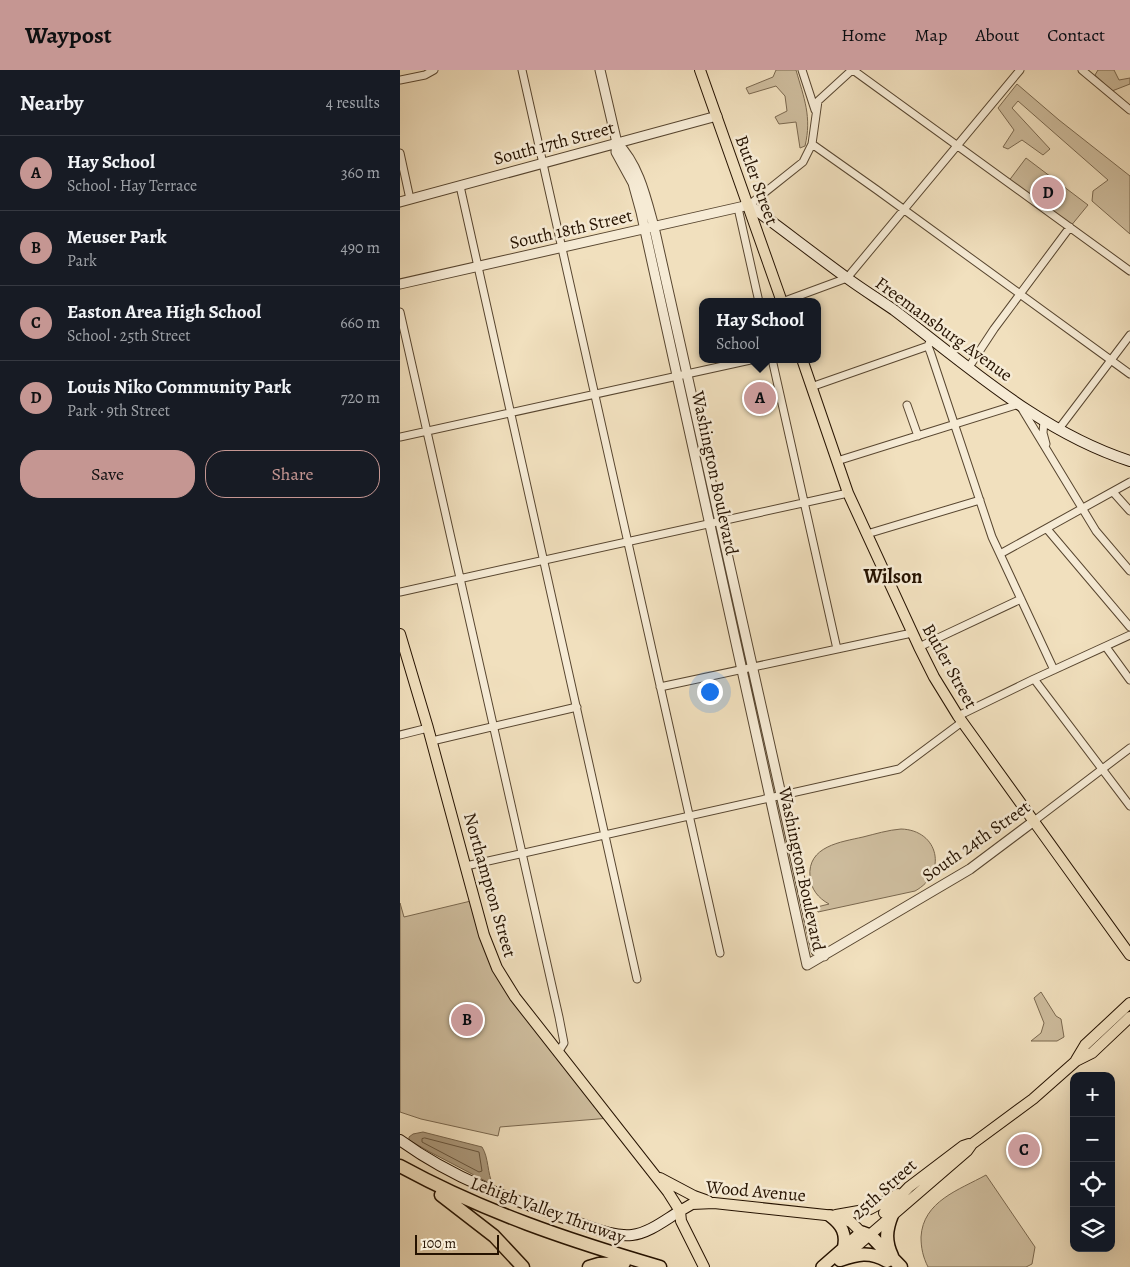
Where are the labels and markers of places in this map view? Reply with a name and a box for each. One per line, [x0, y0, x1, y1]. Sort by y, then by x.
pin: D [1032, 174, 1064, 212]
pin: A [744, 379, 776, 417]
pin: B [451, 1001, 483, 1039]
pin: C [1008, 1131, 1040, 1169]

